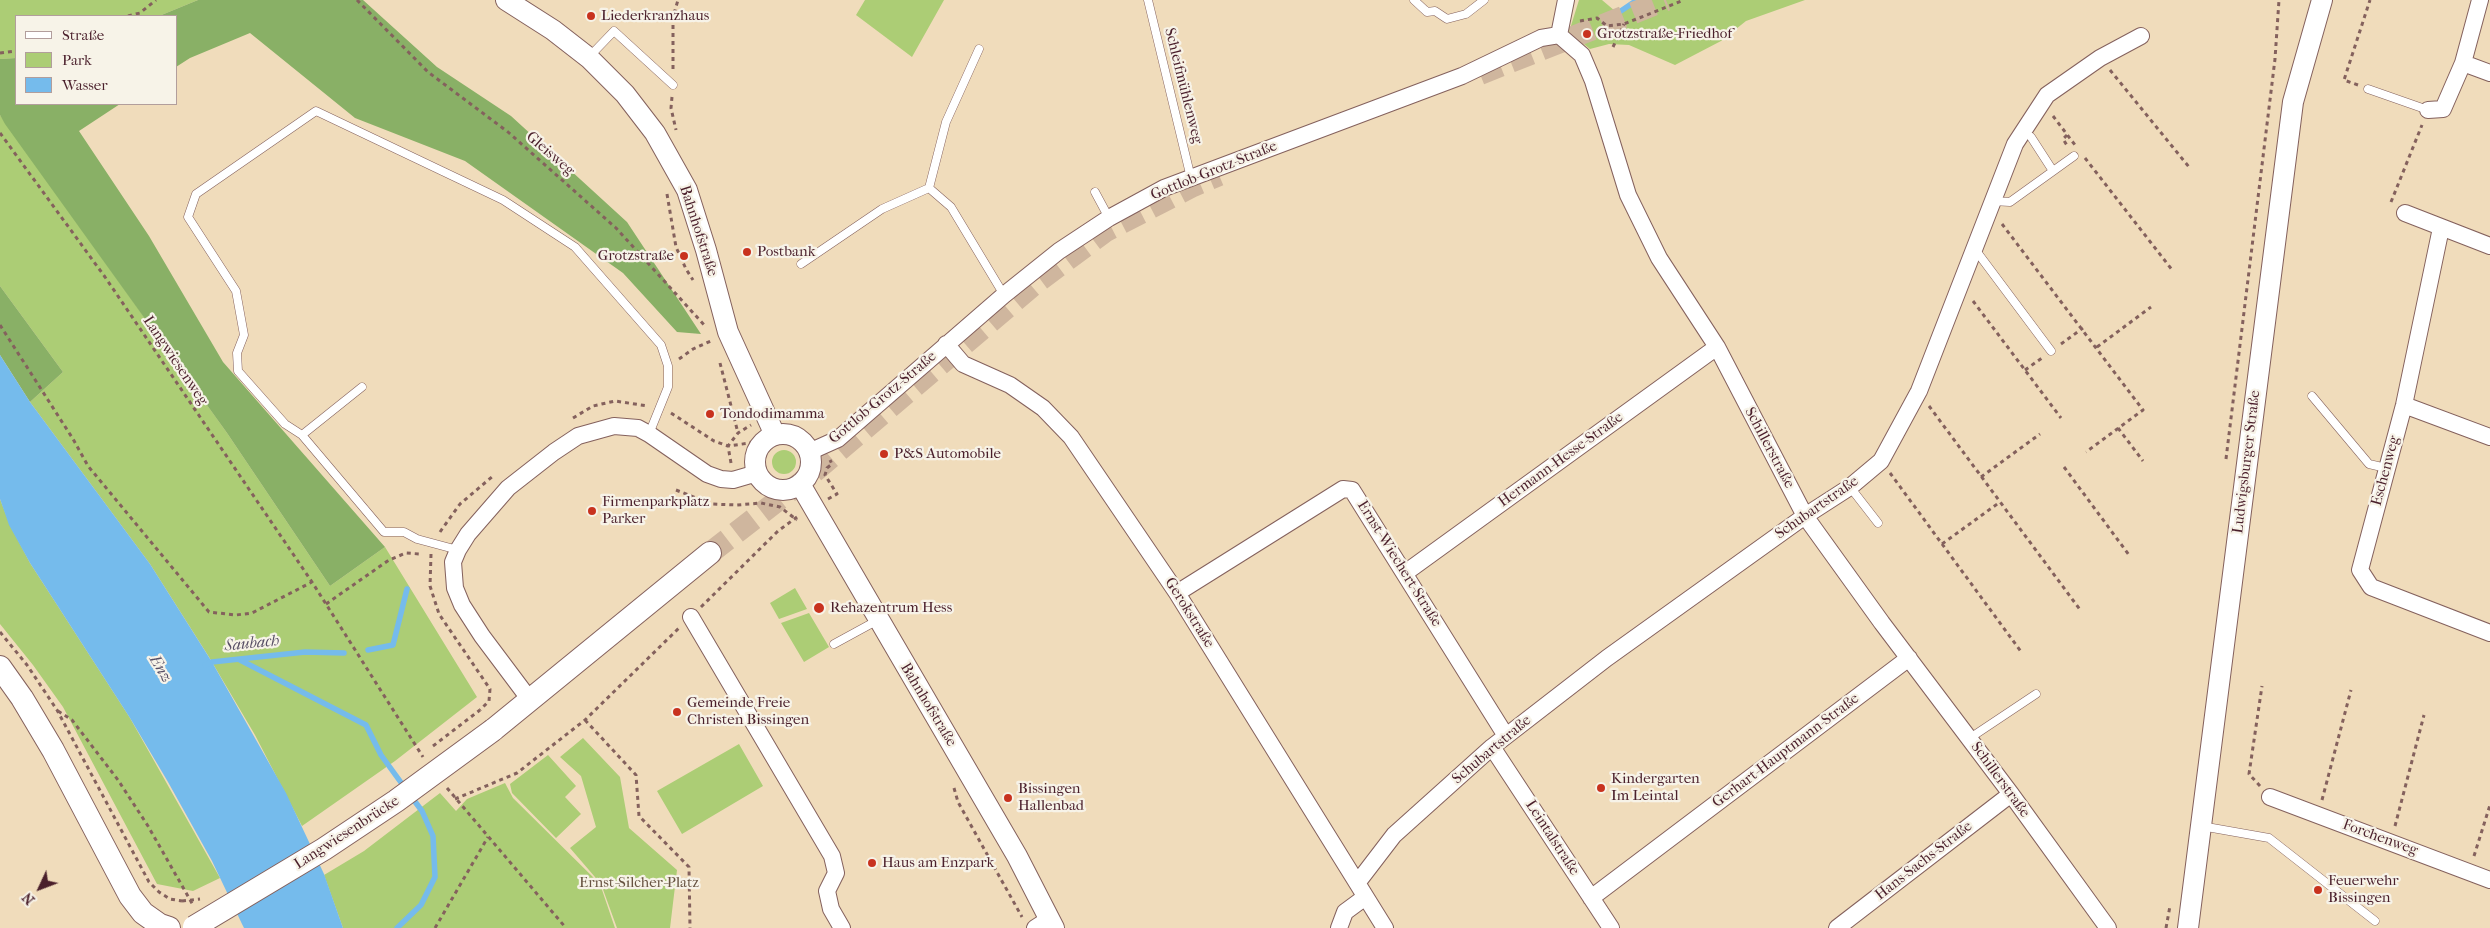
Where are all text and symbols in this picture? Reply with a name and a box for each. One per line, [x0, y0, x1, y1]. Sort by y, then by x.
place label: Liederkranzhaus [601, 7, 709, 25]
marker: Liederkranzhaus [585, 10, 597, 22]
legend [15, 15, 178, 105]
place label: Grotzstraße-Friedhof [1597, 25, 1732, 43]
text: Straße [62, 26, 104, 44]
street label: Schleifmühlenweg [1160, 26, 1206, 146]
marker: Grotzstraße-Friedhof [1581, 28, 1593, 40]
text: Park [62, 51, 92, 69]
text: Wasser [62, 76, 108, 94]
street label: Gleisweg [522, 128, 578, 180]
street label: Gottlob-Grotz-Straße [1148, 137, 1280, 205]
street label: Bahnhofstraße [675, 183, 721, 279]
place label: Postbank [757, 243, 815, 261]
marker: Postbank [741, 246, 753, 258]
place label: Grotzstraße [598, 247, 674, 265]
marker: Grotzstraße [678, 250, 690, 262]
street label: Langwiesenweg [139, 313, 211, 409]
street label: Gottlob-Grotz-Straße [826, 348, 940, 448]
street label: Ludwigsburger Straße [2229, 389, 2265, 535]
street label: Schillerstraße [1740, 404, 1798, 492]
place label: Tondodimamma [720, 405, 825, 423]
marker: Tondodimamma [704, 408, 716, 420]
street label: Hermann-Hesse-Straße [1495, 409, 1627, 511]
street label: Eschenweg [2368, 434, 2404, 508]
place label: P&S Automobile [894, 445, 1001, 463]
marker: P&S Automobile [878, 448, 890, 460]
street label: Schubartstraße [1772, 473, 1862, 543]
place label: Firmenparkplatz Parker [602, 493, 710, 528]
street label: Ernst-Wiechert-Straße [1353, 498, 1445, 630]
marker: Firmenparkplatz Parker [586, 505, 598, 517]
street label: Gerokstraße [1160, 575, 1218, 651]
place label: Rehazentrum Hess [830, 599, 952, 617]
marker: Rehazentrum Hess [812, 601, 826, 615]
water label: Saubach [224, 632, 280, 656]
water label: Enz [144, 652, 176, 686]
street label: Bahnhofstraße [896, 660, 960, 750]
street label: Gerhart-Hauptmann-Straße [1709, 690, 1863, 812]
place label: Gemeinde Freie Christen Bissingen [687, 694, 809, 729]
marker: Gemeinde Freie Christen Bissingen [671, 706, 683, 718]
street label: Schubartstraße [1449, 712, 1535, 788]
street label: Schillerstraße [1967, 739, 2033, 821]
place label: Kindergarten Im Leintal [1611, 770, 1700, 805]
place label: Bissingen Hallenbad [1018, 780, 1084, 815]
marker: Kindergarten Im Leintal [1595, 782, 1607, 794]
street label: Langwiesenbrücke [291, 792, 403, 874]
marker: Bissingen Hallenbad [1002, 792, 1014, 804]
street label: Leintalstraße [1521, 797, 1583, 879]
street label: Forchenweg [2340, 816, 2420, 860]
street label: Hans-Sachs-Straße [1872, 818, 1976, 904]
place label: Haus am Enzpark [882, 854, 994, 872]
marker: Haus am Enzpark [866, 857, 878, 869]
north arrow [15, 863, 65, 913]
place label: Feuerwehr Bissingen [2328, 872, 2399, 907]
park label: Ernst-Silcher-Platz [579, 874, 699, 892]
marker: Feuerwehr Bissingen [2312, 884, 2324, 896]
text: N [19, 889, 39, 908]

